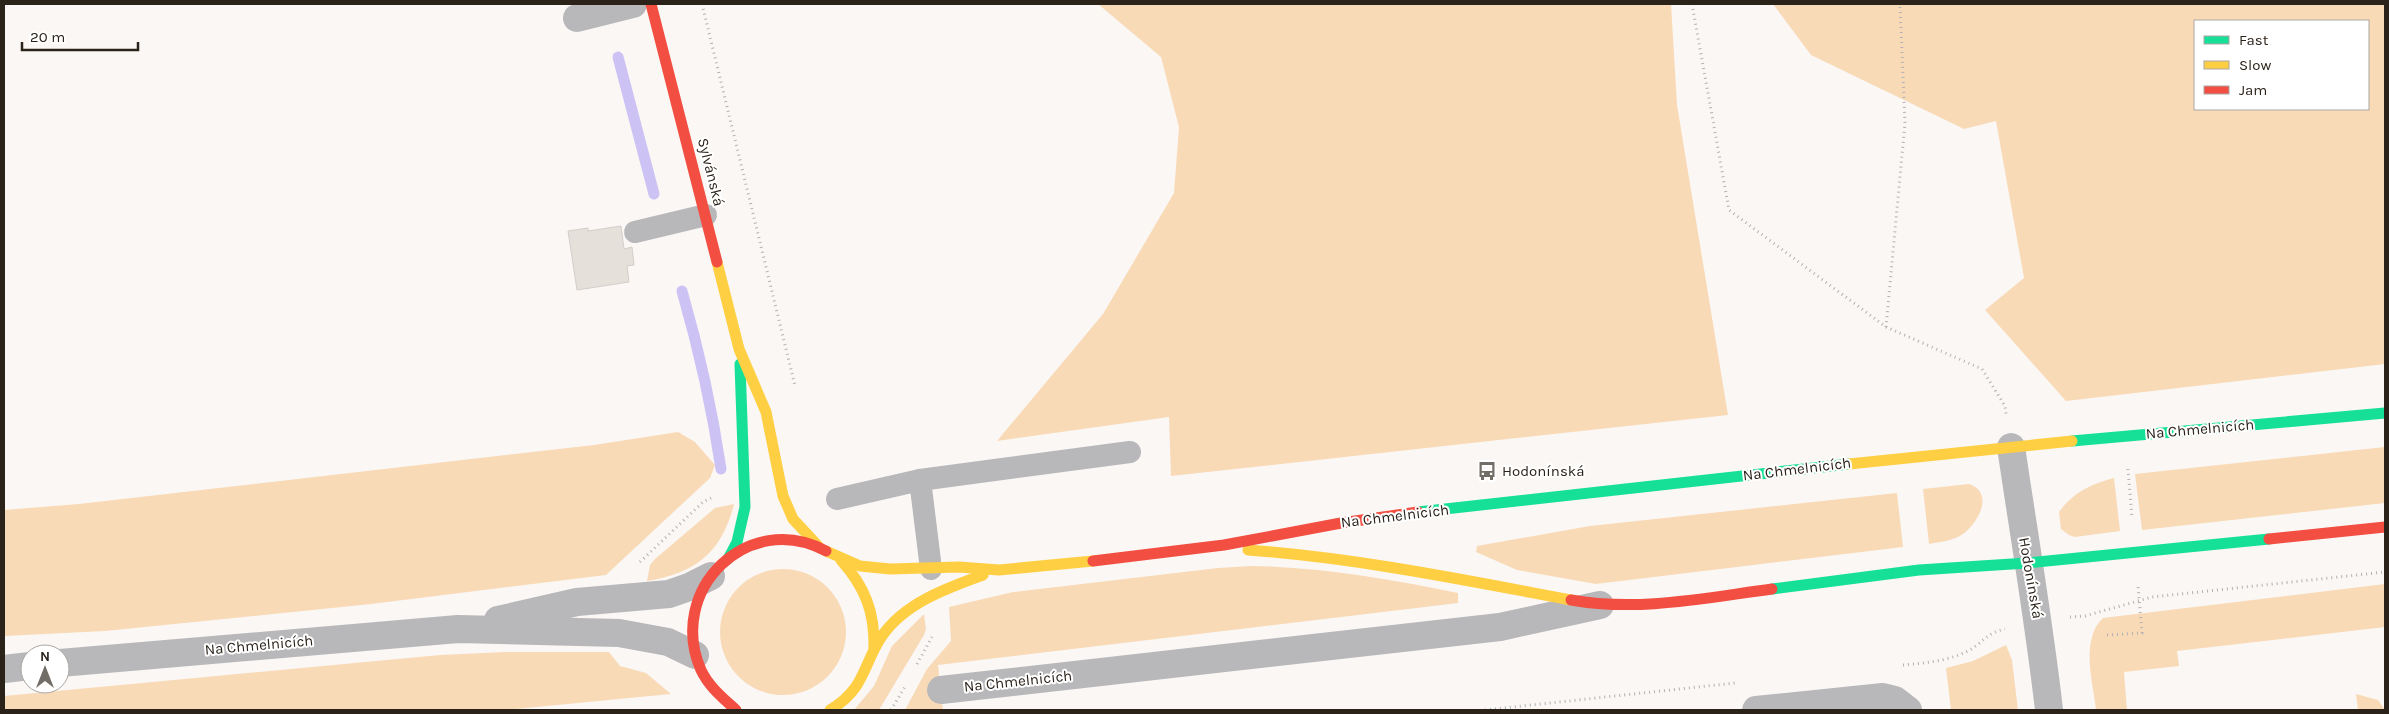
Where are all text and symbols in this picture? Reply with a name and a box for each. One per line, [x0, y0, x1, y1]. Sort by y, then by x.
scale bar [22, 20, 139, 52]
legend [2194, 20, 2369, 110]
text: 20 m [30, 28, 65, 46]
text: Fast [2239, 31, 2269, 49]
text: Slow [2239, 56, 2271, 74]
text: Jam [2239, 81, 2267, 99]
street label: Sylvánská [694, 136, 728, 208]
street label: Na Chmelnicích [2145, 415, 2255, 443]
street label: Na Chmelnicích [1742, 453, 1852, 485]
bus stop icon: Hodonínská [1476, 460, 1498, 482]
place label: Hodonínská [1502, 462, 1584, 480]
street label: Na Chmelnicích [1340, 500, 1450, 532]
street label: Hodonínská [2015, 536, 2047, 620]
street label: Na Chmelnicích [204, 631, 314, 659]
north arrow [20, 644, 70, 694]
text: N [40, 648, 50, 665]
street label: Na Chmelnicích [963, 666, 1073, 696]

